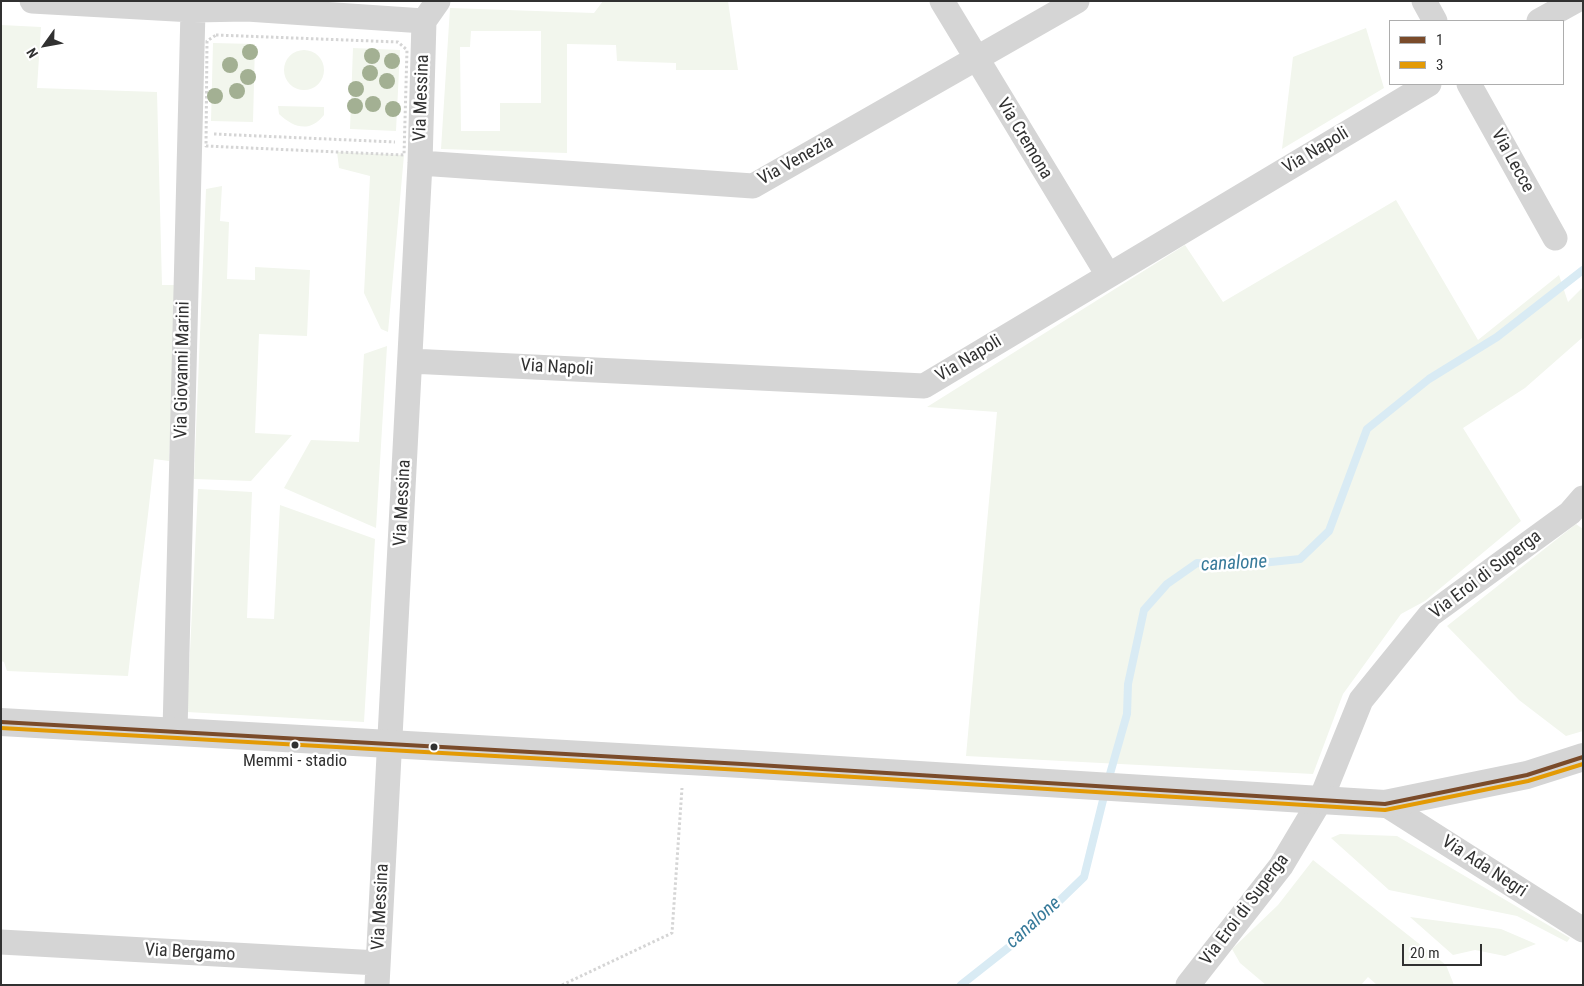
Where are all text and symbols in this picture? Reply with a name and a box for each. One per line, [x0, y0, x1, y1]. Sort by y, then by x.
north arrow [20, 20, 70, 70]
legend [1389, 20, 1564, 85]
text: 1 [1436, 31, 1443, 49]
text: N [23, 45, 41, 61]
street label: Via Messina [410, 54, 434, 142]
text: 3 [1436, 56, 1443, 74]
street label: Via Cremona [991, 94, 1057, 184]
street label: Via Napoli [1279, 123, 1353, 179]
street label: Via Lecce [1486, 126, 1538, 196]
street label: Via Venezia [755, 131, 837, 191]
street label: Via Giovanni Marini [171, 301, 195, 439]
street label: Via Napoli [932, 331, 1006, 387]
street label: Via Napoli [520, 355, 594, 381]
street label: Via Messina [390, 459, 416, 547]
street label: Via Eroi di Superga [1426, 526, 1546, 624]
water label: canalone [1200, 551, 1268, 577]
marker: Memmi - stadio [290, 740, 300, 750]
unlabelled marker [429, 742, 439, 752]
place label: Memmi - stadio [243, 752, 347, 772]
street label: Via Ada Negri [1437, 831, 1531, 903]
street label: Via Eroi di Superga [1196, 850, 1294, 970]
street label: Via Messina [368, 863, 394, 951]
water label: canalone [1002, 892, 1066, 954]
scale bar [1404, 934, 1484, 966]
street label: Via Bergamo [144, 940, 236, 966]
text: 20 m [1410, 944, 1440, 962]

